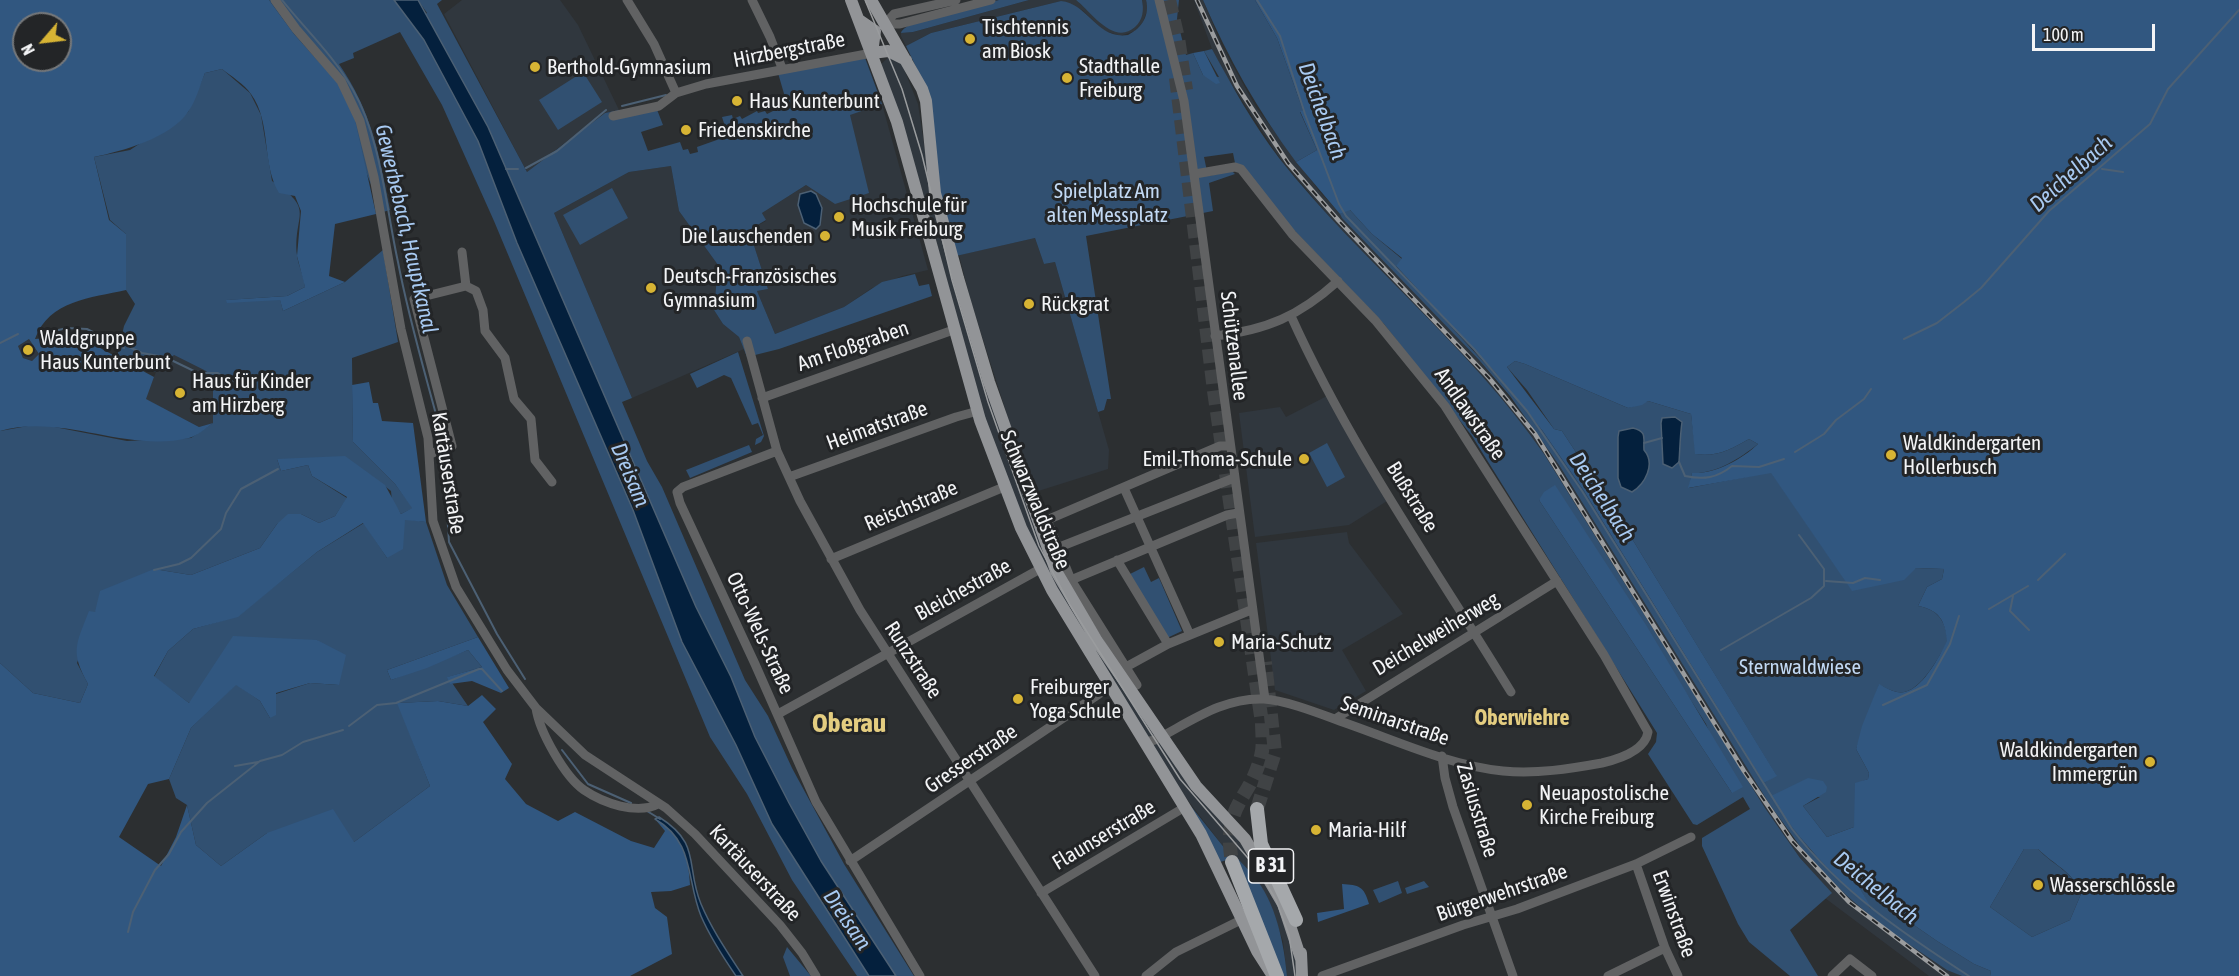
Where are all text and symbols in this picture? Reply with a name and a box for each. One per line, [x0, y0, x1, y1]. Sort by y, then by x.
north arrow [12, 12, 72, 72]
scale bar [2035, 12, 2158, 50]
place label: Tischtennis am Biosk [982, 14, 1069, 64]
text: 100 m [2043, 24, 2084, 45]
street label: Hirzbergstraße [731, 27, 847, 73]
marker: Tischtennis am Biosk [963, 32, 977, 46]
text: N [18, 41, 38, 58]
place label: Stadthalle Freiburg [1079, 53, 1160, 103]
place label: Berthold-Gymnasium [547, 54, 711, 80]
water label: Deichelbach [1292, 59, 1352, 163]
marker: Berthold-Gymnasium [528, 60, 542, 74]
marker: Stadthalle Freiburg [1060, 71, 1074, 85]
place label: Haus Kunterbunt [749, 88, 880, 114]
marker: Haus Kunterbunt [730, 94, 744, 108]
place label: Friedenskirche [698, 117, 811, 143]
water label: Gewerbebach, Hauptkanal [369, 122, 443, 336]
marker: Friedenskirche [679, 123, 693, 137]
water label: Deichelbach [2024, 130, 2118, 218]
park label: Spielplatz Am alten Messplatz [1046, 178, 1168, 228]
place label: Hochschule für Musik Freiburg [851, 192, 966, 242]
marker: Hochschule für Musik Freiburg [832, 210, 846, 224]
place label: Die Lauschenden [681, 223, 813, 249]
marker: Die Lauschenden [818, 229, 832, 243]
place label: Deutsch-Französisches Gymnasium [663, 263, 837, 313]
marker: Deutsch-Französisches Gymnasium [644, 281, 658, 295]
street label: Schützenallee [1215, 290, 1253, 402]
place label: Rückgrat [1041, 291, 1109, 317]
marker: Rückgrat [1022, 297, 1036, 311]
street label: Am Floßgraben [794, 315, 912, 377]
place label: Waldgruppe Haus Kunterbunt [40, 325, 171, 375]
marker: Waldgruppe Haus Kunterbunt [21, 343, 35, 357]
street label: Andlawstraße [1429, 363, 1511, 465]
place label: Haus für Kinder am Hirzberg [192, 368, 310, 418]
marker: Haus für Kinder am Hirzberg [173, 386, 187, 400]
street label: Heimatstraße [823, 396, 931, 456]
street label: Kartäuserstraße [426, 410, 470, 536]
street label: Schwarzwaldstraße [994, 427, 1076, 573]
place label: Waldkindergarten Hollerbusch [1903, 430, 2041, 480]
water label: Dreisam [605, 439, 655, 511]
place label: Emil-Thoma-Schule [1143, 446, 1292, 472]
water label: Deichelbach [1563, 447, 1641, 547]
marker: Waldkindergarten Hollerbusch [1884, 448, 1898, 462]
marker: Emil-Thoma-Schule [1297, 452, 1311, 466]
street label: Bußstraße [1381, 457, 1443, 537]
street label: Reischstraße [861, 475, 961, 537]
street label: Bleichestraße [911, 553, 1015, 627]
street label: Otto-Wels-Straße [721, 568, 799, 698]
street label: Deichelweiherweg [1368, 587, 1504, 681]
street label: Runzstraße [879, 617, 947, 703]
place label: Maria-Schutz [1231, 629, 1331, 655]
marker: Maria-Schutz [1212, 635, 1226, 649]
park label: Sternwaldwiese [1739, 654, 1861, 680]
place label: Freiburger Yoga Schule [1030, 674, 1121, 724]
street label: Seminarstraße [1338, 691, 1452, 751]
marker: Freiburger Yoga Schule [1011, 692, 1025, 706]
district label: Oberwiehre [1474, 705, 1570, 731]
district label: Oberau [812, 707, 886, 739]
street label: Gresserstraße [920, 719, 1022, 799]
place label: Waldkindergarten Immergrün [2000, 737, 2138, 787]
marker: Waldkindergarten Immergrün [2143, 755, 2157, 769]
street label: Zasiusstraße [1451, 760, 1503, 860]
place label: Neuapostolische Kirche Freiburg [1539, 780, 1669, 830]
street label: Flaunserstraße [1048, 794, 1160, 876]
marker: Neuapostolische Kirche Freiburg [1520, 798, 1534, 812]
place label: Maria-Hilf [1328, 817, 1406, 843]
street label: Kartäuserstraße [704, 819, 806, 927]
marker: Maria-Hilf [1309, 823, 1323, 837]
water label: Deichelbach [1828, 846, 1924, 930]
road number: B 31 [1248, 849, 1294, 883]
street label: Bürgerwehrstraße [1433, 859, 1571, 927]
street label: Erwinstraße [1647, 867, 1701, 961]
place label: Wasserschlössle [2050, 872, 2175, 898]
marker: Wasserschlössle [2031, 878, 2045, 892]
water label: Dreisam [817, 885, 877, 955]

